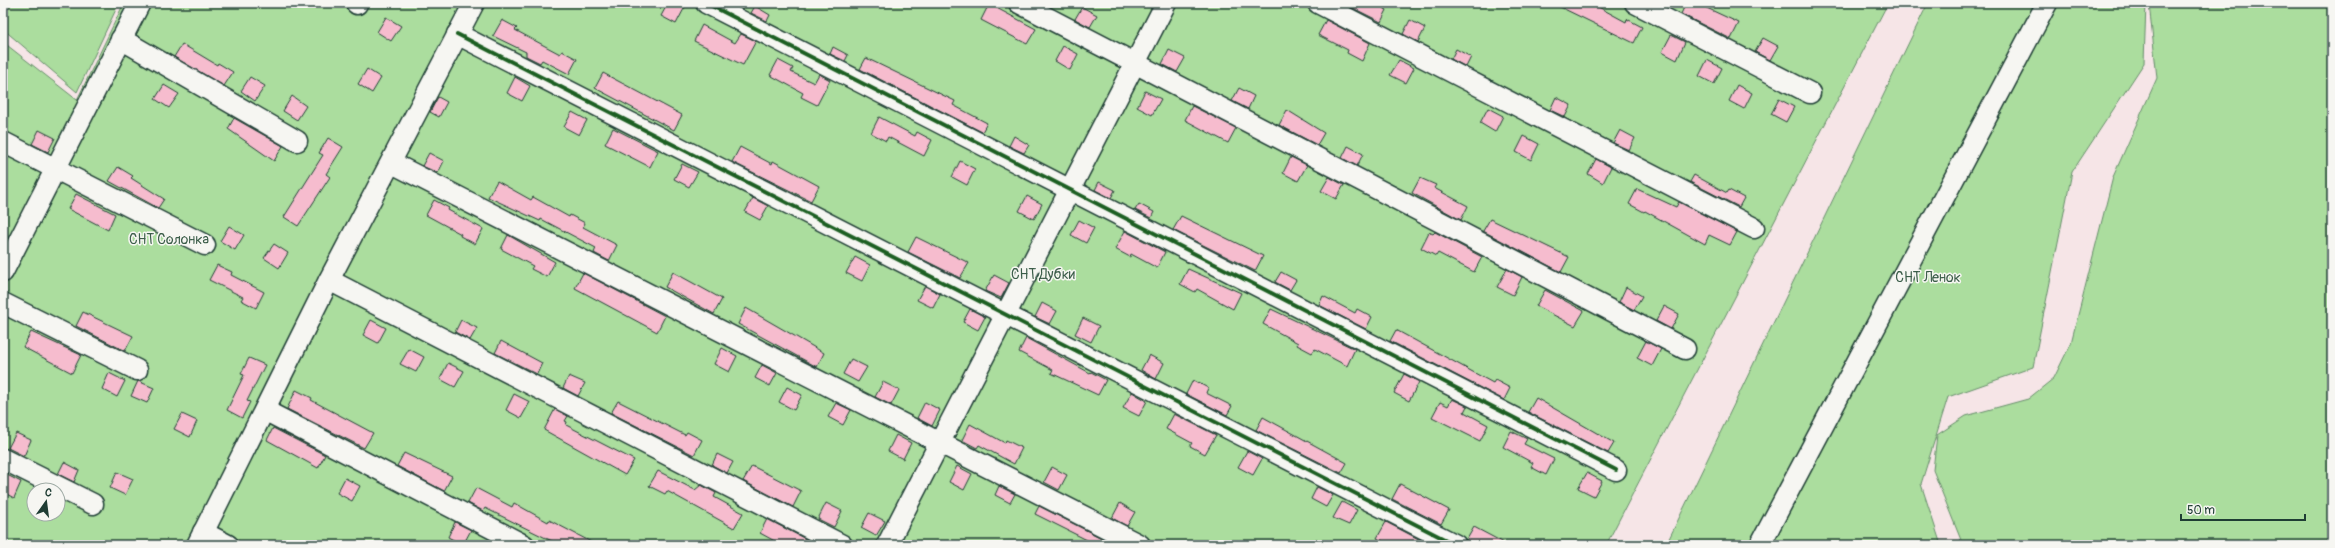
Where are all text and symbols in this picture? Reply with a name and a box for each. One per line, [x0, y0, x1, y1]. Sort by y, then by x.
park label: СНТ Солонка [129, 231, 209, 248]
park label: СНТ Дубки [1011, 266, 1075, 283]
park label: СНТ Ленок [1895, 269, 1961, 286]
north arrow [26, 482, 66, 522]
text: С [43, 486, 53, 500]
scale bar [2181, 496, 2305, 522]
text: 50 m [2187, 503, 2215, 518]

